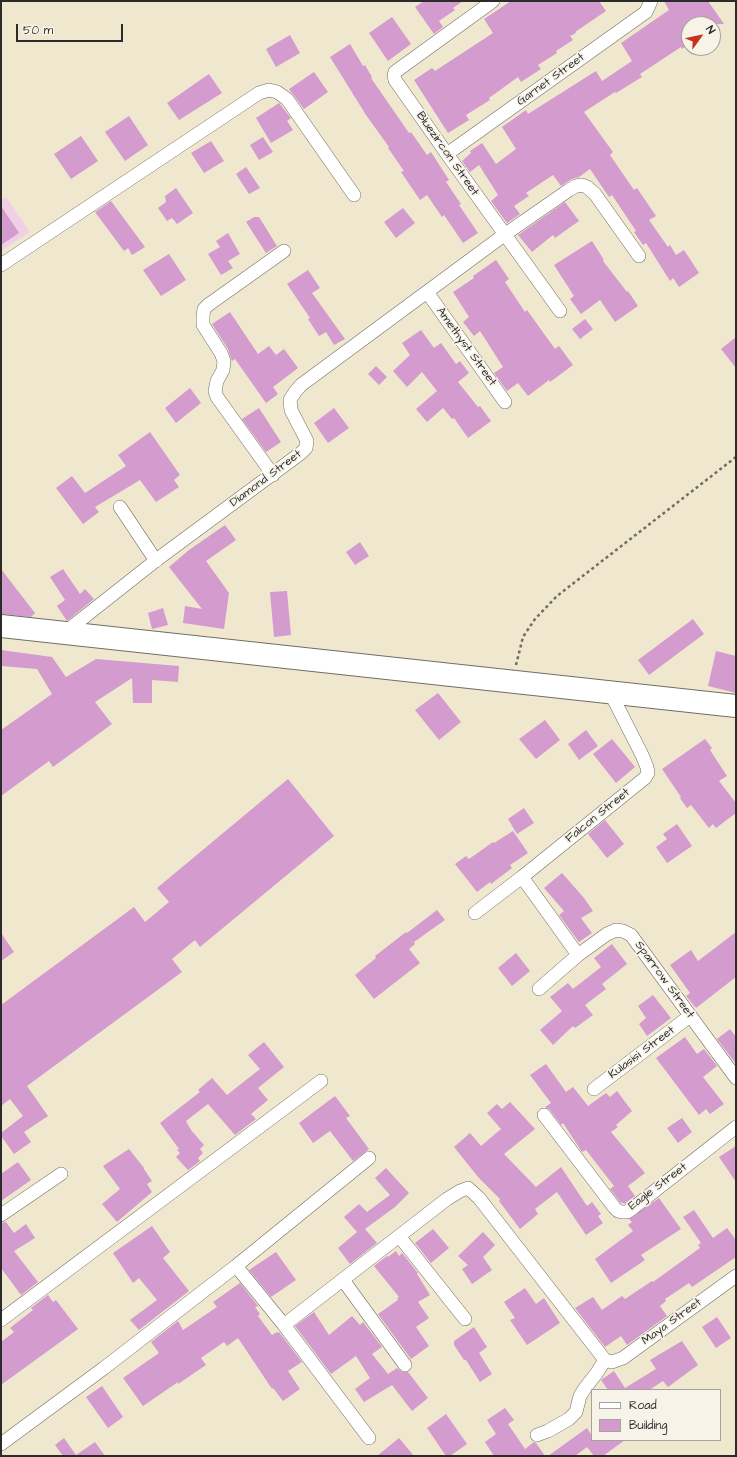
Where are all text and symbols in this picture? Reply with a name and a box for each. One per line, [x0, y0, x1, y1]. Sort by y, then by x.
scale bar [18, 16, 125, 42]
north arrow [681, 16, 721, 56]
text: 50 m [23, 22, 53, 39]
text: N [702, 23, 719, 37]
street label: Garnet Street [514, 51, 588, 109]
street label: Bluezircon Street [413, 109, 481, 199]
street label: Amethyst Street [433, 305, 499, 389]
street label: Diamond Street [227, 447, 305, 511]
street label: Falcon Street [563, 786, 633, 846]
street label: Sparrow Street [631, 939, 697, 1021]
street label: Kulasisi Street [606, 1024, 678, 1082]
street label: Eagle Street [626, 1160, 690, 1214]
street label: Maya Street [639, 1295, 705, 1349]
legend [591, 1389, 721, 1441]
text: Road [629, 1397, 657, 1414]
text: Building [629, 1417, 667, 1434]

